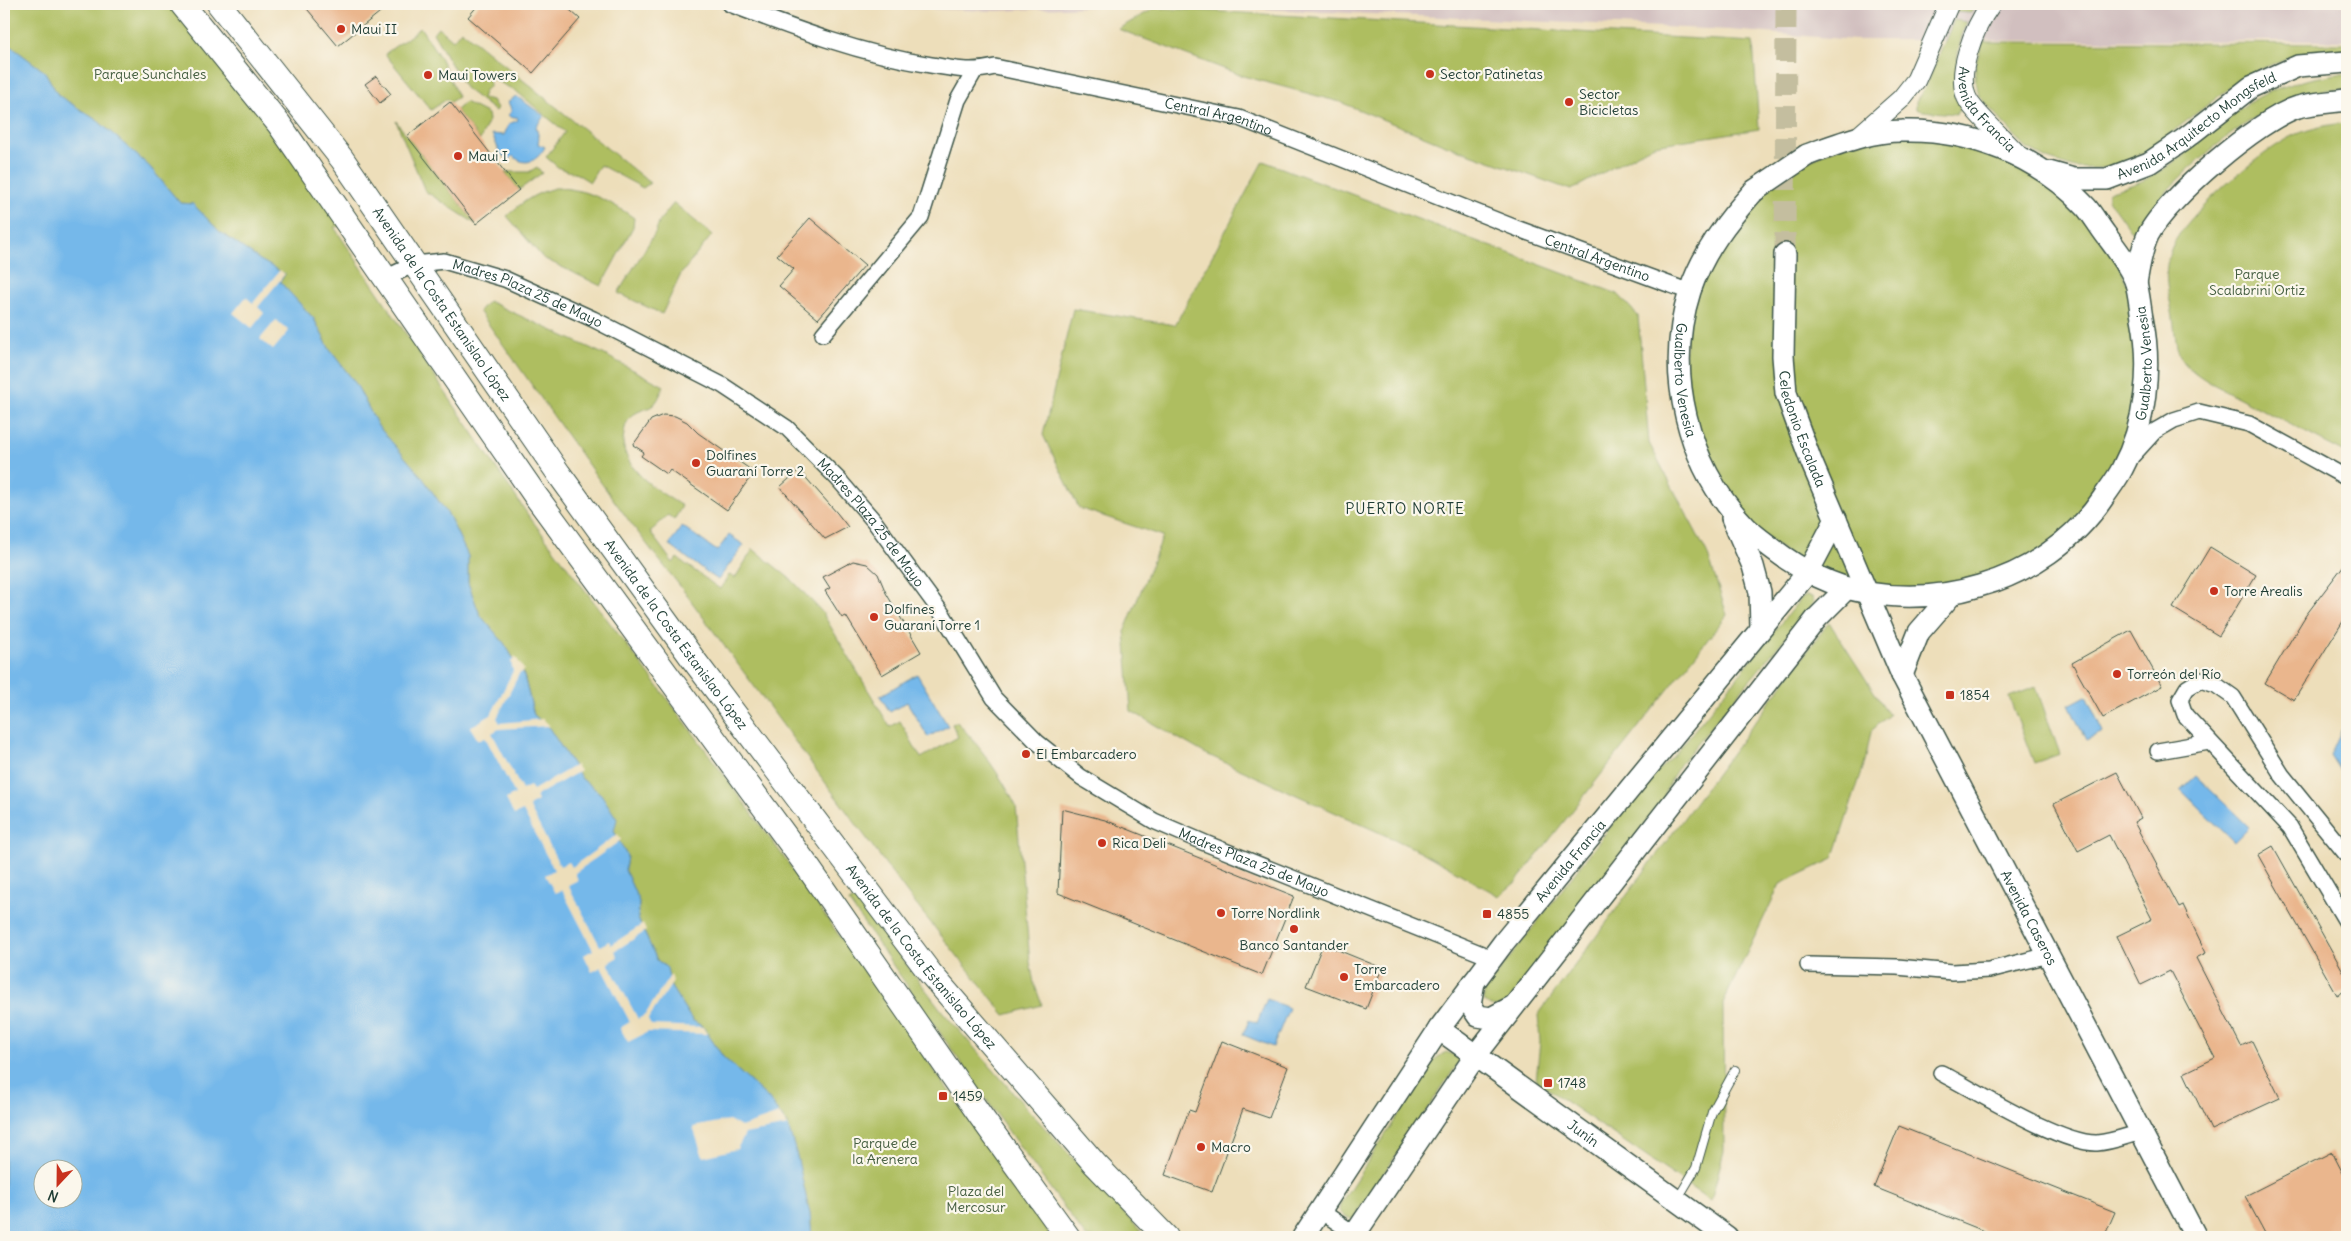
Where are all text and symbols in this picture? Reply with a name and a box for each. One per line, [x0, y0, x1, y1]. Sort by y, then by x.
place label: Maui II [351, 20, 397, 38]
marker: Maui II [335, 23, 347, 35]
park label: Parque Sunchales [94, 65, 206, 83]
place label: Sector Patinetas [1440, 65, 1543, 83]
place label: Maui Towers [438, 66, 517, 84]
street label: Avenida Francia [1954, 66, 2020, 156]
marker: Sector Patinetas [1424, 68, 1436, 80]
street label: Avenida Arquitecto Mongsfeld [2114, 68, 2279, 183]
marker: Maui Towers [422, 69, 434, 81]
place label: Sector Bicicletas [1579, 85, 1638, 119]
street label: Central Argentino [1163, 94, 1275, 139]
marker: Sector Bicicletas [1563, 96, 1575, 108]
place label: Maui I [468, 147, 508, 165]
marker: Maui I [452, 150, 464, 162]
street label: Avenida de la Costa Estanislao López [369, 203, 515, 405]
street label: Central Argentino [1542, 230, 1653, 286]
street label: Madres Plaza 25 de Mayo [450, 255, 606, 332]
park label: Parque Scalabrini Ortiz [2209, 265, 2305, 299]
street label: Gualberto Venesia [2131, 305, 2156, 422]
street label: Gualberto Venesia [1670, 322, 1700, 439]
street label: Celedonio Escalada [1775, 370, 1830, 490]
place label: Dolfines Guaraní Torre 2 [706, 446, 805, 480]
street label: Madres Plaza 25 de Mayo [813, 454, 928, 591]
marker: Dolfines Guaraní Torre 2 [690, 457, 702, 469]
district label: PUERTO NORTE [1345, 499, 1465, 518]
street label: Avenida de la Costa Estanislao López [600, 536, 752, 733]
place label: Torre Arealis [2224, 582, 2303, 600]
marker: Torre Arealis [2208, 585, 2220, 597]
place label: Dolfines Guaraní Torre 1 [884, 600, 980, 634]
marker: Dolfines Guaraní Torre 1 [868, 611, 880, 623]
place label: Torreón del Río [2127, 665, 2221, 683]
marker: Torreón del Río [2111, 668, 2123, 680]
place label: 1854 [1960, 686, 1990, 704]
marker: 1854 [1944, 689, 1956, 701]
place label: El Embarcadero [1036, 745, 1137, 763]
marker: El Embarcadero [1020, 748, 1032, 760]
street label: Avenida Francia [1531, 816, 1610, 906]
street label: Madres Plaza 25 de Mayo [1176, 824, 1332, 901]
place label: Rica Deli [1112, 834, 1166, 852]
marker: Rica Deli [1096, 837, 1108, 849]
street label: Avenida de la Costa Estanislao López [842, 861, 1001, 1053]
street label: Avenida Caseros [1997, 867, 2061, 968]
place label: Torre Nordlink [1231, 904, 1320, 922]
place label: 4855 [1497, 905, 1529, 923]
marker: Torre Nordlink [1215, 907, 1227, 919]
marker: 4855 [1481, 908, 1493, 920]
marker: Banco Santander [1288, 923, 1300, 935]
place label: Banco Santander [1239, 936, 1349, 954]
place label: Torre Embarcadero [1354, 960, 1440, 994]
marker: Torre Embarcadero [1338, 971, 1350, 983]
place label: 1748 [1558, 1074, 1586, 1092]
marker: 1748 [1542, 1077, 1554, 1089]
place label: 1459 [953, 1087, 983, 1105]
marker: 1459 [937, 1090, 949, 1102]
street label: Junín [1564, 1116, 1603, 1151]
park label: Parque de la Arenera [852, 1134, 918, 1168]
place label: Macro [1211, 1138, 1251, 1156]
marker: Macro [1195, 1141, 1207, 1153]
north arrow [32, 1158, 82, 1208]
park label: Plaza del Mercosur [946, 1182, 1006, 1216]
text: N [45, 1186, 61, 1206]

